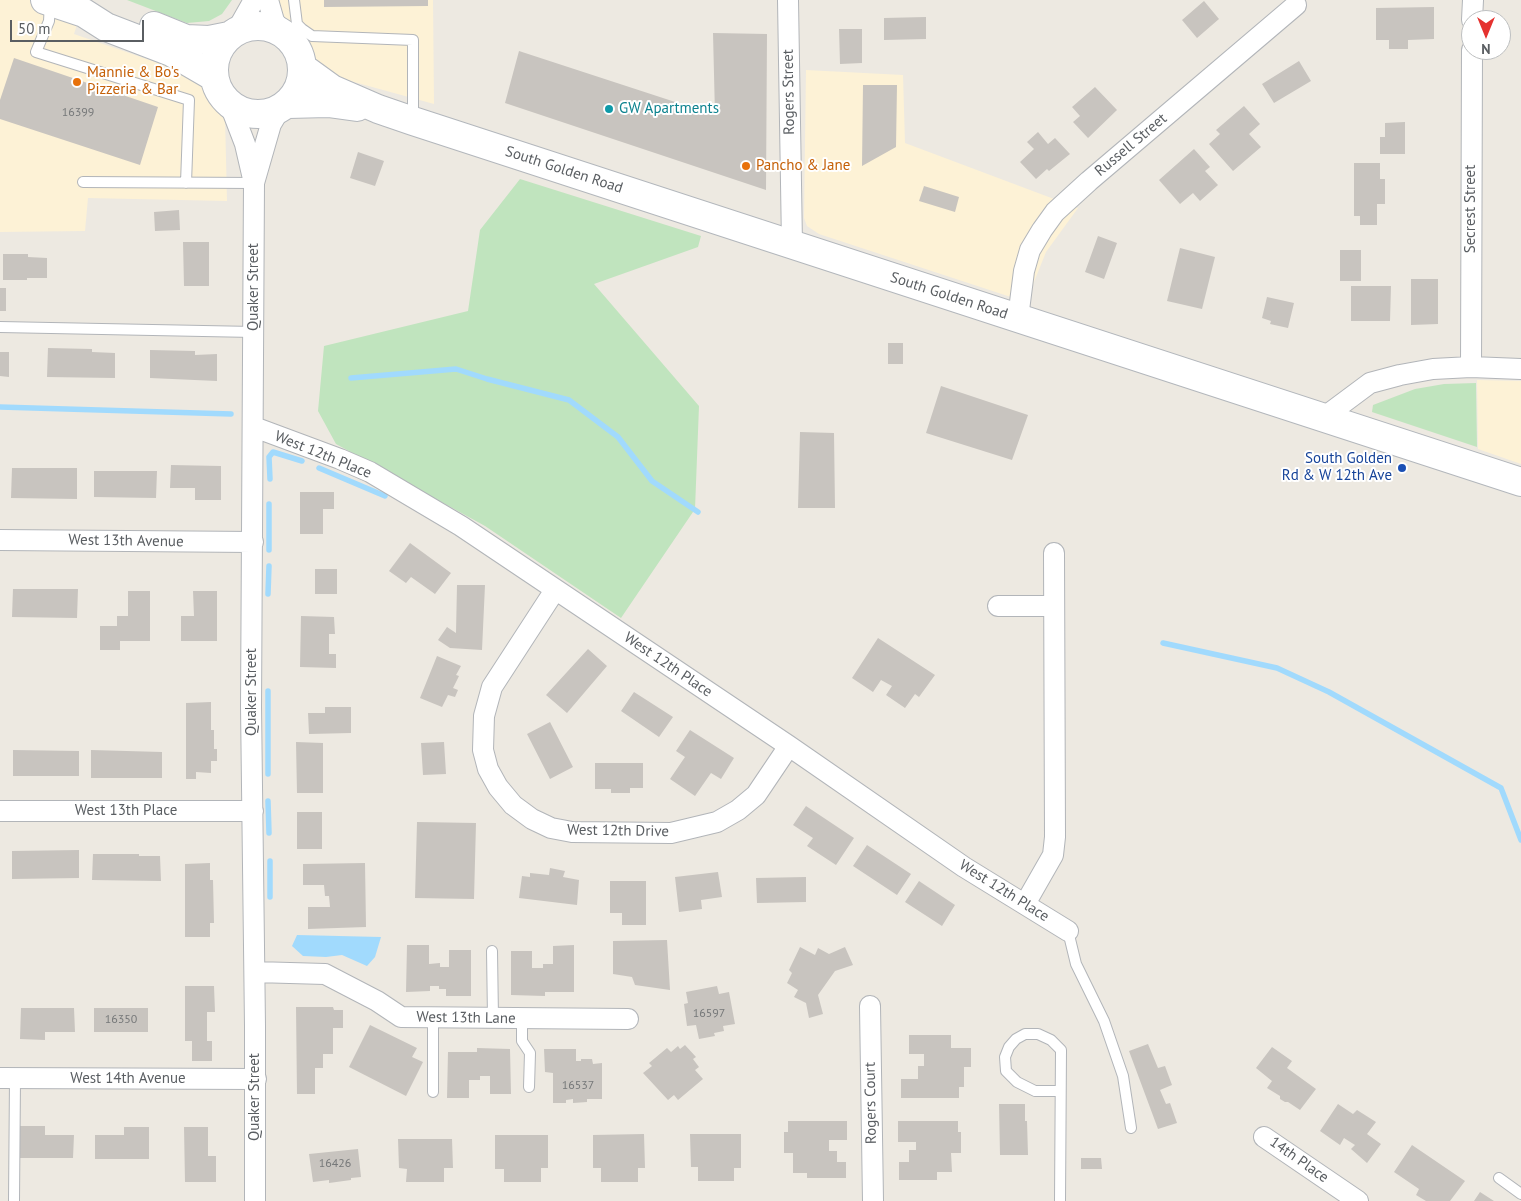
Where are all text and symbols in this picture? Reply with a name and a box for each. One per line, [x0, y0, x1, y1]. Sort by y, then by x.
scale bar [12, 10, 146, 42]
north arrow [1461, 10, 1511, 60]
text: 50 m [18, 19, 51, 38]
text: N [1481, 40, 1491, 58]
street label: Rogers Street [779, 49, 799, 135]
place label: Mannie & Bo's Pizzeria & Bar [87, 64, 179, 99]
marker: Mannie & Bo's Pizzeria & Bar [71, 76, 83, 88]
place label: GW Apartments [619, 100, 719, 118]
marker: GW Apartments [603, 103, 615, 115]
house number: 16399 [62, 106, 94, 120]
street label: Russell Street [1091, 110, 1171, 180]
street label: South Golden Road [503, 142, 625, 198]
place label: Pancho & Jane [756, 157, 850, 175]
marker: Pancho & Jane [740, 160, 752, 172]
street label: Secrest Street [1462, 165, 1480, 253]
street label: Quaker Street [245, 243, 263, 331]
street label: South Golden Road [888, 268, 1010, 324]
street label: West 12th Place [272, 427, 374, 483]
place label: South Golden Rd & W 12th Ave [1282, 450, 1392, 485]
marker: South Golden Rd & W 12th Ave [1396, 462, 1408, 474]
street label: West 13th Avenue [68, 531, 184, 551]
street label: West 12th Place [620, 629, 716, 701]
street label: Quaker Street [243, 648, 261, 736]
street label: West 13th Place [75, 802, 177, 820]
street label: West 12th Drive [567, 821, 669, 841]
street label: West 12th Place [956, 856, 1052, 926]
house number: 16597 [693, 1007, 725, 1021]
street label: West 13th Lane [416, 1008, 516, 1028]
house number: 16350 [105, 1013, 137, 1027]
street label: Quaker Street [246, 1053, 264, 1141]
street label: Rogers Court [861, 1062, 881, 1144]
street label: West 14th Avenue [70, 1070, 186, 1088]
house number: 16537 [562, 1079, 594, 1093]
street label: 14th Place [1266, 1133, 1332, 1187]
house number: 16426 [319, 1157, 351, 1171]

